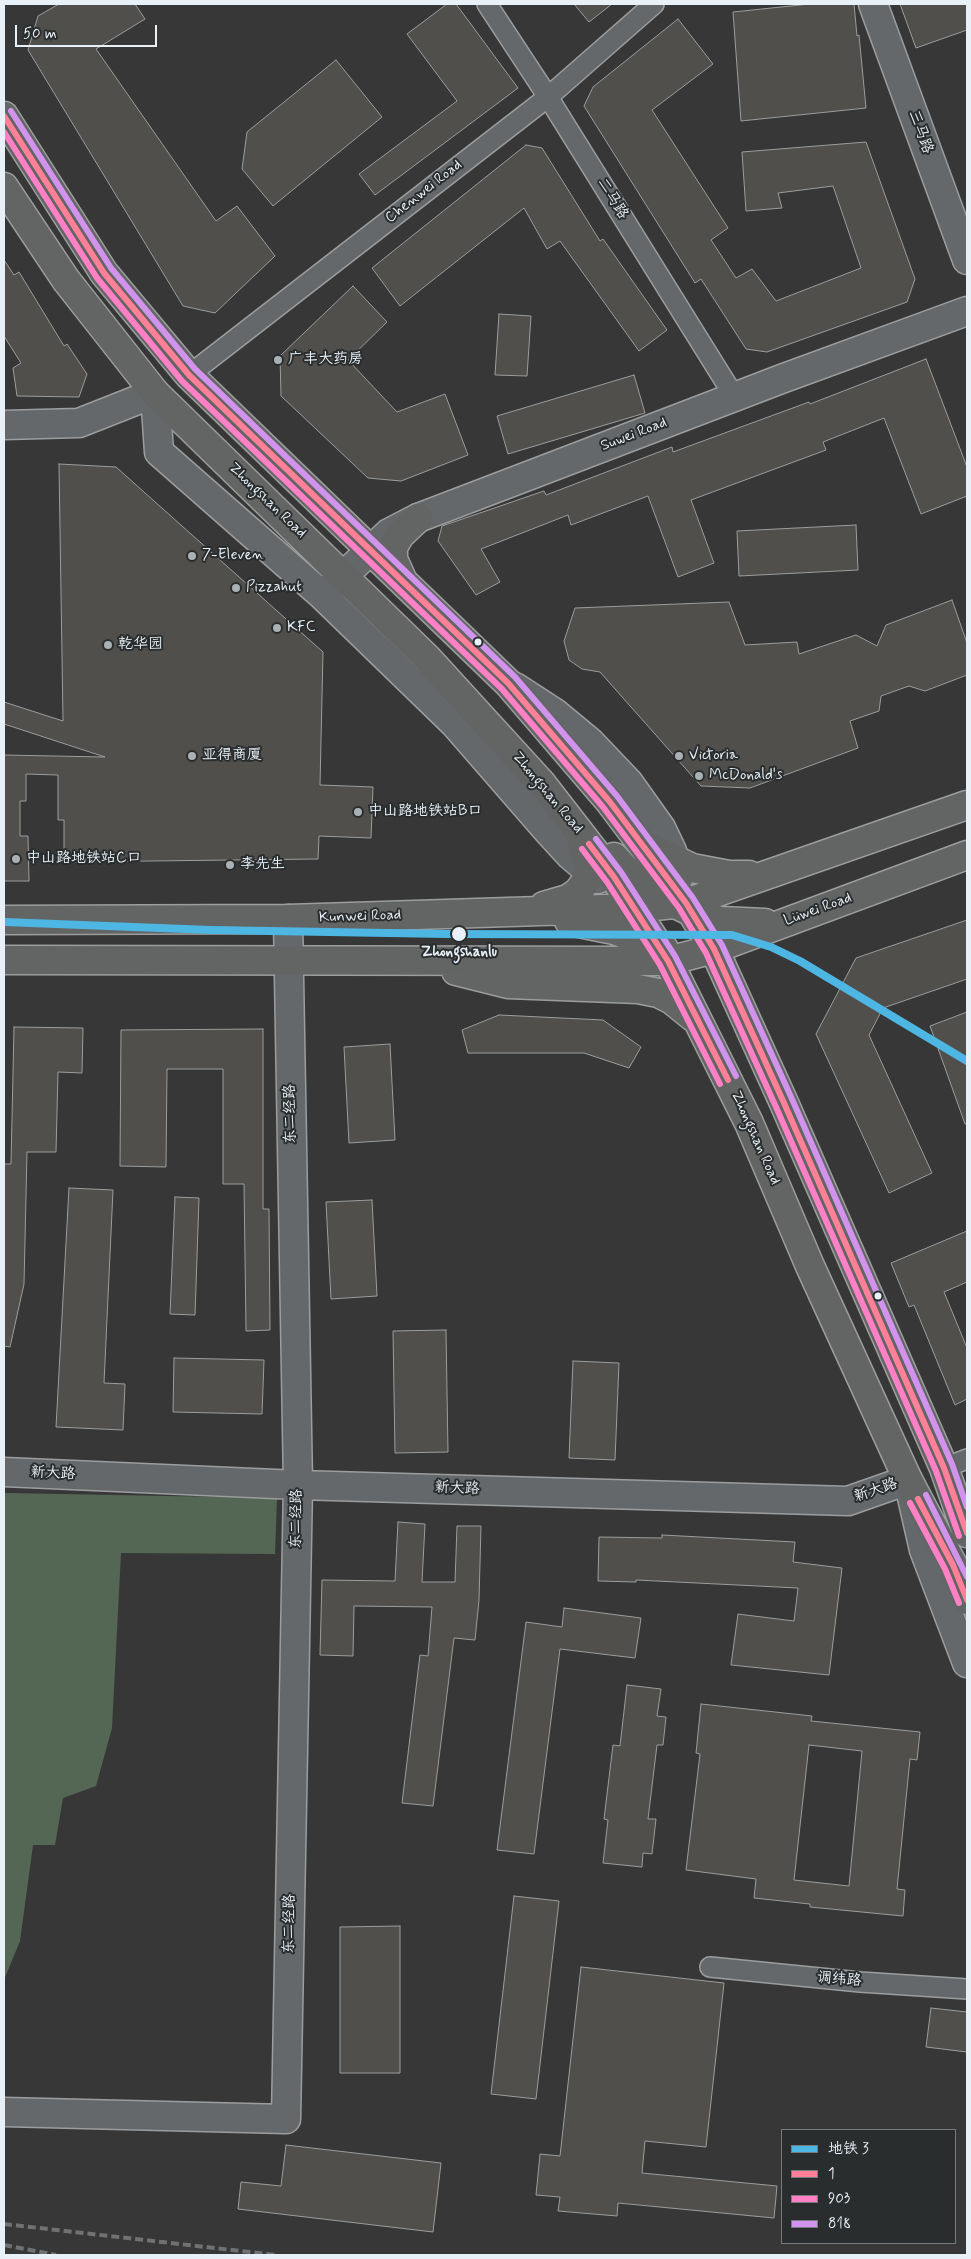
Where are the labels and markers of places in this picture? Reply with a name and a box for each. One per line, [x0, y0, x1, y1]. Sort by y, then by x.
place label: 广丰大药房 [288, 351, 363, 369]
marker: 广丰大药房 [272, 354, 284, 366]
place label: 7-Eleven [202, 547, 264, 565]
marker: 7-Eleven [186, 550, 198, 562]
place label: Pizzahut [246, 579, 302, 597]
marker: Pizzahut [230, 582, 242, 594]
place label: KFC [287, 619, 315, 637]
marker: KFC [271, 622, 283, 634]
place label: 乾华园 [118, 636, 163, 654]
unlabelled marker [473, 637, 483, 647]
marker: 乾华园 [102, 639, 114, 651]
place label: 亚得商厦 [202, 747, 262, 765]
place label: Victoria [689, 747, 738, 765]
marker: 亚得商厦 [186, 750, 198, 762]
marker: Victoria [673, 750, 685, 762]
place label: McDonald's [709, 767, 783, 785]
marker: McDonald's [693, 770, 705, 782]
place label: 中山路地铁站B口 [368, 803, 482, 821]
marker: 中山路地铁站B口 [352, 806, 364, 818]
place label: 中山路地铁站C口 [26, 850, 142, 868]
marker: 中山路地铁站C口 [10, 853, 22, 865]
place label: 李先生 [240, 856, 285, 874]
marker: 李先生 [224, 859, 236, 871]
marker: Zhongshanlu [450, 925, 468, 943]
place label: Zhongshanlu [421, 944, 497, 962]
unlabelled marker [873, 1291, 883, 1301]

